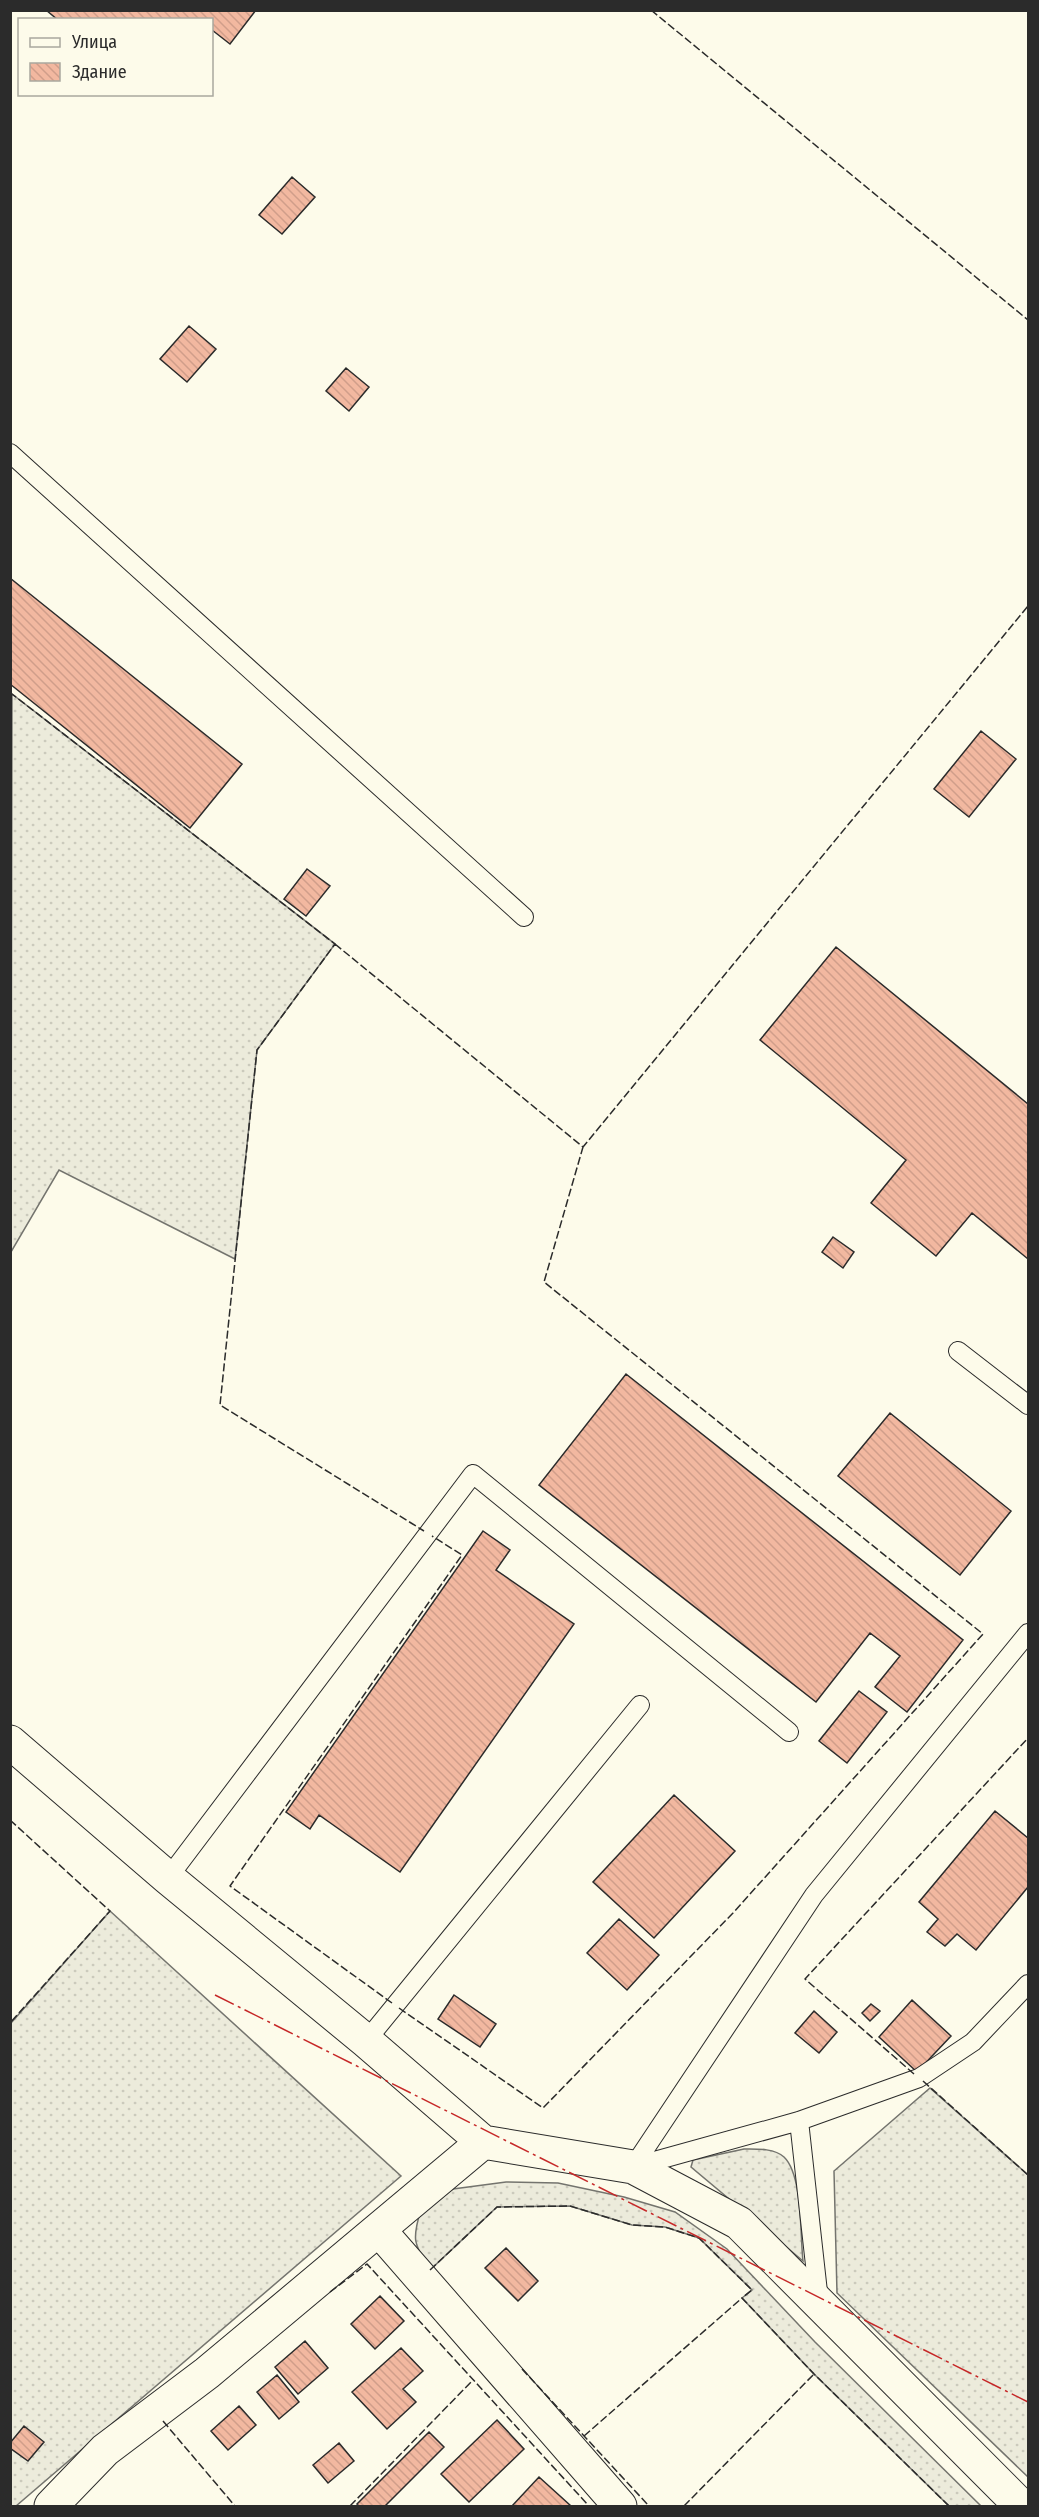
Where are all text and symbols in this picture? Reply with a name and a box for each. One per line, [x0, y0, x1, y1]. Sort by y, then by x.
legend [18, 18, 213, 96]
text: Улица [71, 31, 117, 53]
text: Здание [72, 61, 127, 83]

